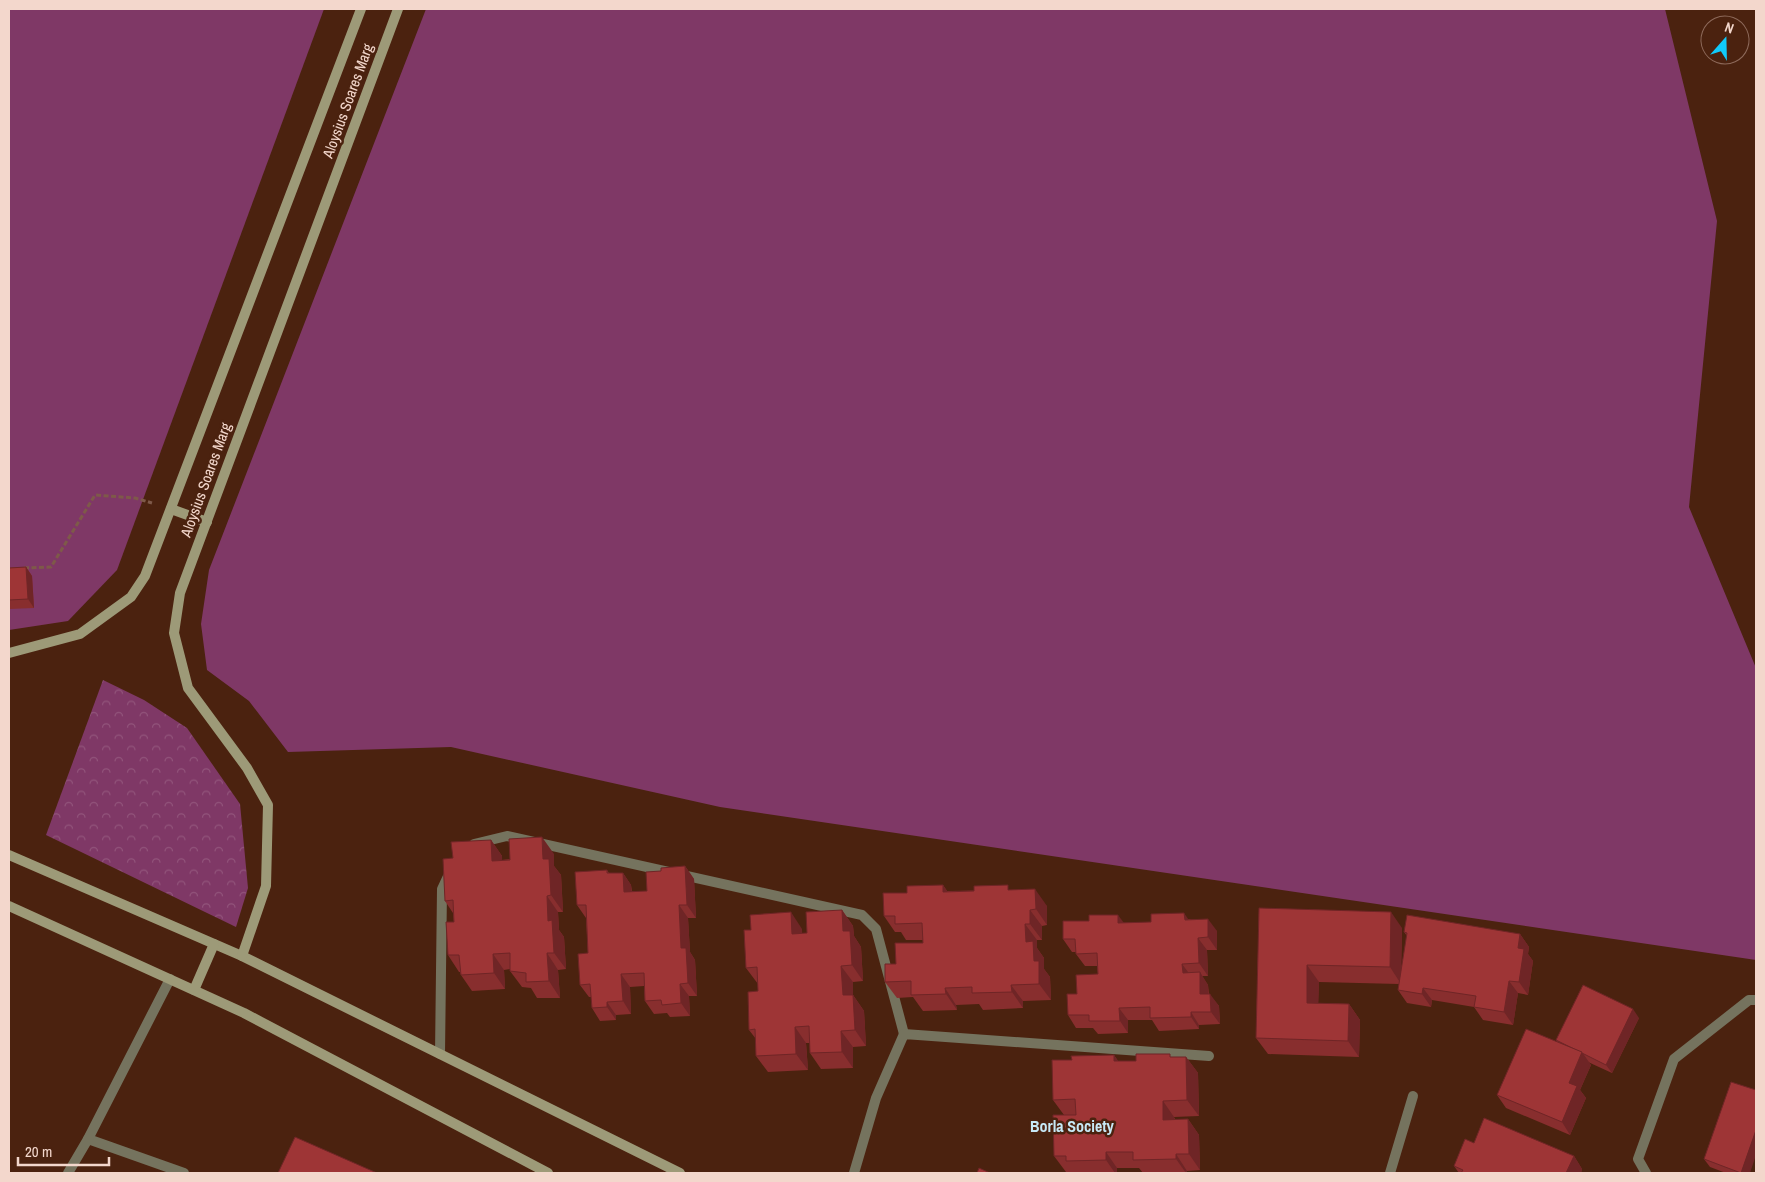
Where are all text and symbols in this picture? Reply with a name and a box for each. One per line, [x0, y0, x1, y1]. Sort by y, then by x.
north arrow [1700, 15, 1750, 65]
text: N [1722, 18, 1736, 38]
street label: Aloysius Soares Marg [317, 41, 378, 162]
street label: Aloysius Soares Marg [175, 420, 236, 541]
district label: Borla Society [1030, 1115, 1115, 1137]
scale bar [18, 1134, 109, 1166]
text: 20 m [25, 1141, 52, 1162]

